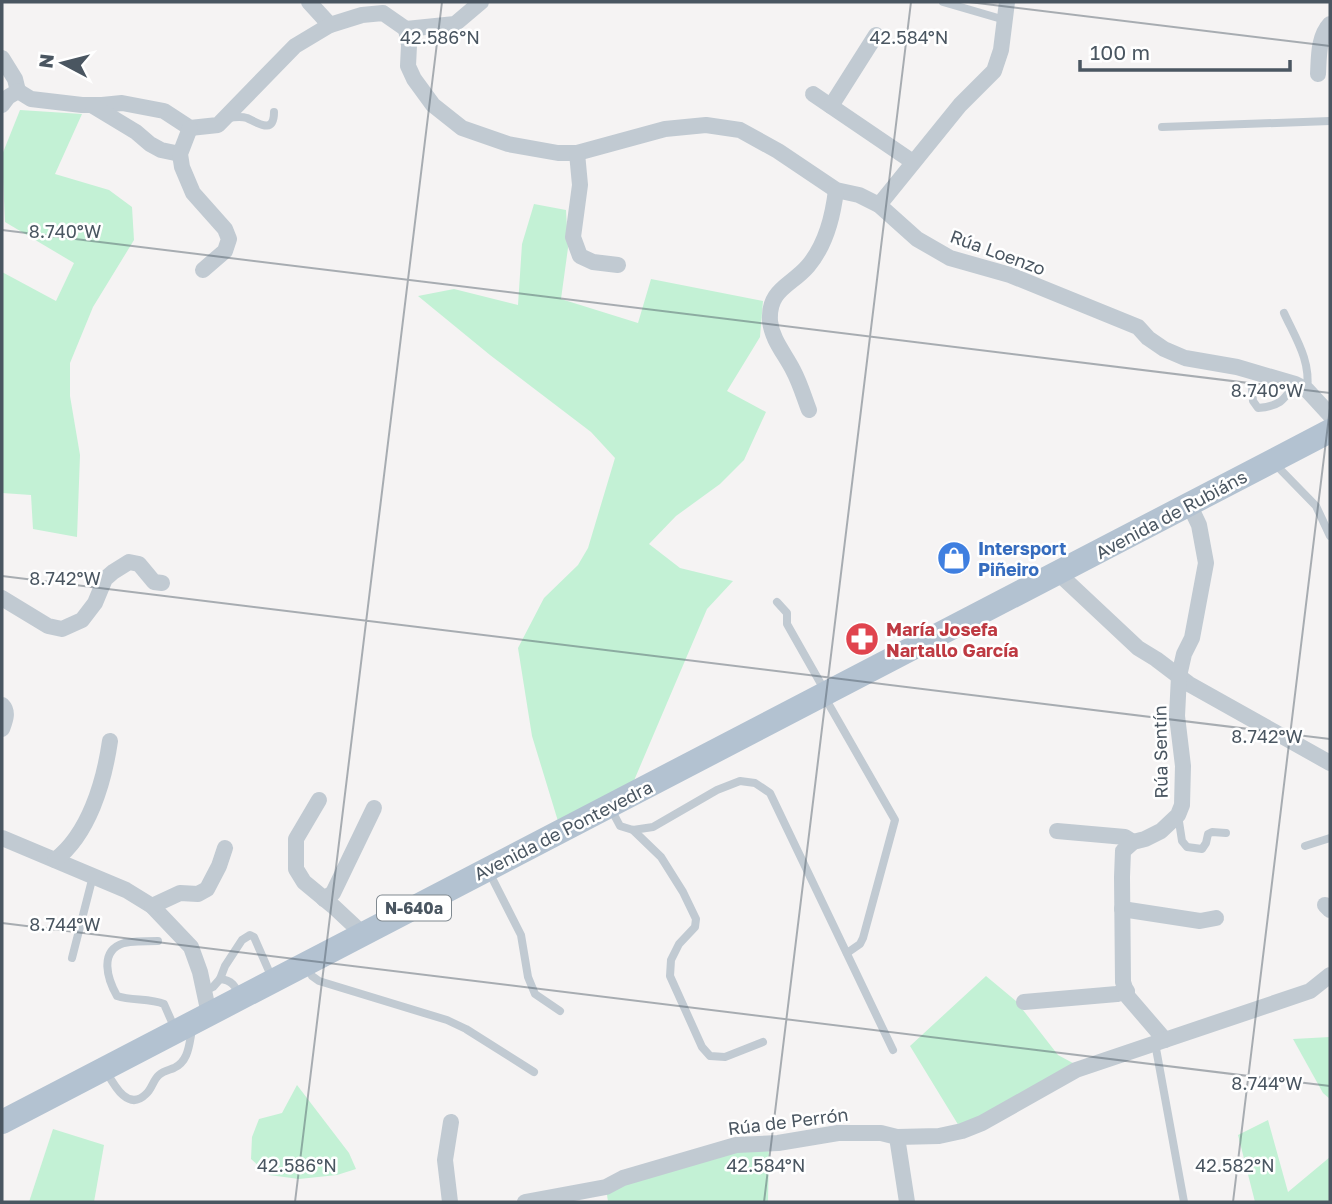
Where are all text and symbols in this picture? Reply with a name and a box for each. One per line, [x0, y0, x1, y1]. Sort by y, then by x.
text: 42.586°N [400, 26, 480, 48]
text: 42.584°N [869, 26, 949, 48]
north arrow [28, 28, 98, 98]
scale bar [1080, 28, 1290, 72]
text: 100 m [1090, 39, 1150, 65]
text: N [33, 52, 58, 69]
text: 8.740°W [29, 220, 101, 242]
street label: Rúa Loenzo [947, 225, 1049, 279]
text: 8.740°W [1231, 379, 1303, 401]
street label: Avenida de Rubiáns [1092, 465, 1250, 563]
place label: Intersport Piñeiro [978, 537, 1066, 580]
shop icon: Intersport Piñeiro [935, 539, 973, 577]
text: 8.742°W [29, 567, 101, 589]
place label: María Josefa Nartallo García [886, 618, 1019, 661]
pharmacy icon: María Josefa Nartallo García [843, 620, 881, 658]
street label: Rúa Sentín [1148, 705, 1172, 799]
text: 8.742°W [1231, 725, 1303, 747]
street label: Avenida de Pontevedra [470, 775, 656, 885]
road number: N-640a [377, 896, 451, 920]
text: 8.744°W [29, 913, 101, 935]
text: 8.744°W [1231, 1072, 1303, 1094]
street label: Rúa de Perrón [726, 1103, 850, 1139]
text: 42.586°N [257, 1154, 337, 1176]
text: 42.584°N [726, 1154, 806, 1176]
text: 42.582°N [1195, 1154, 1275, 1176]

